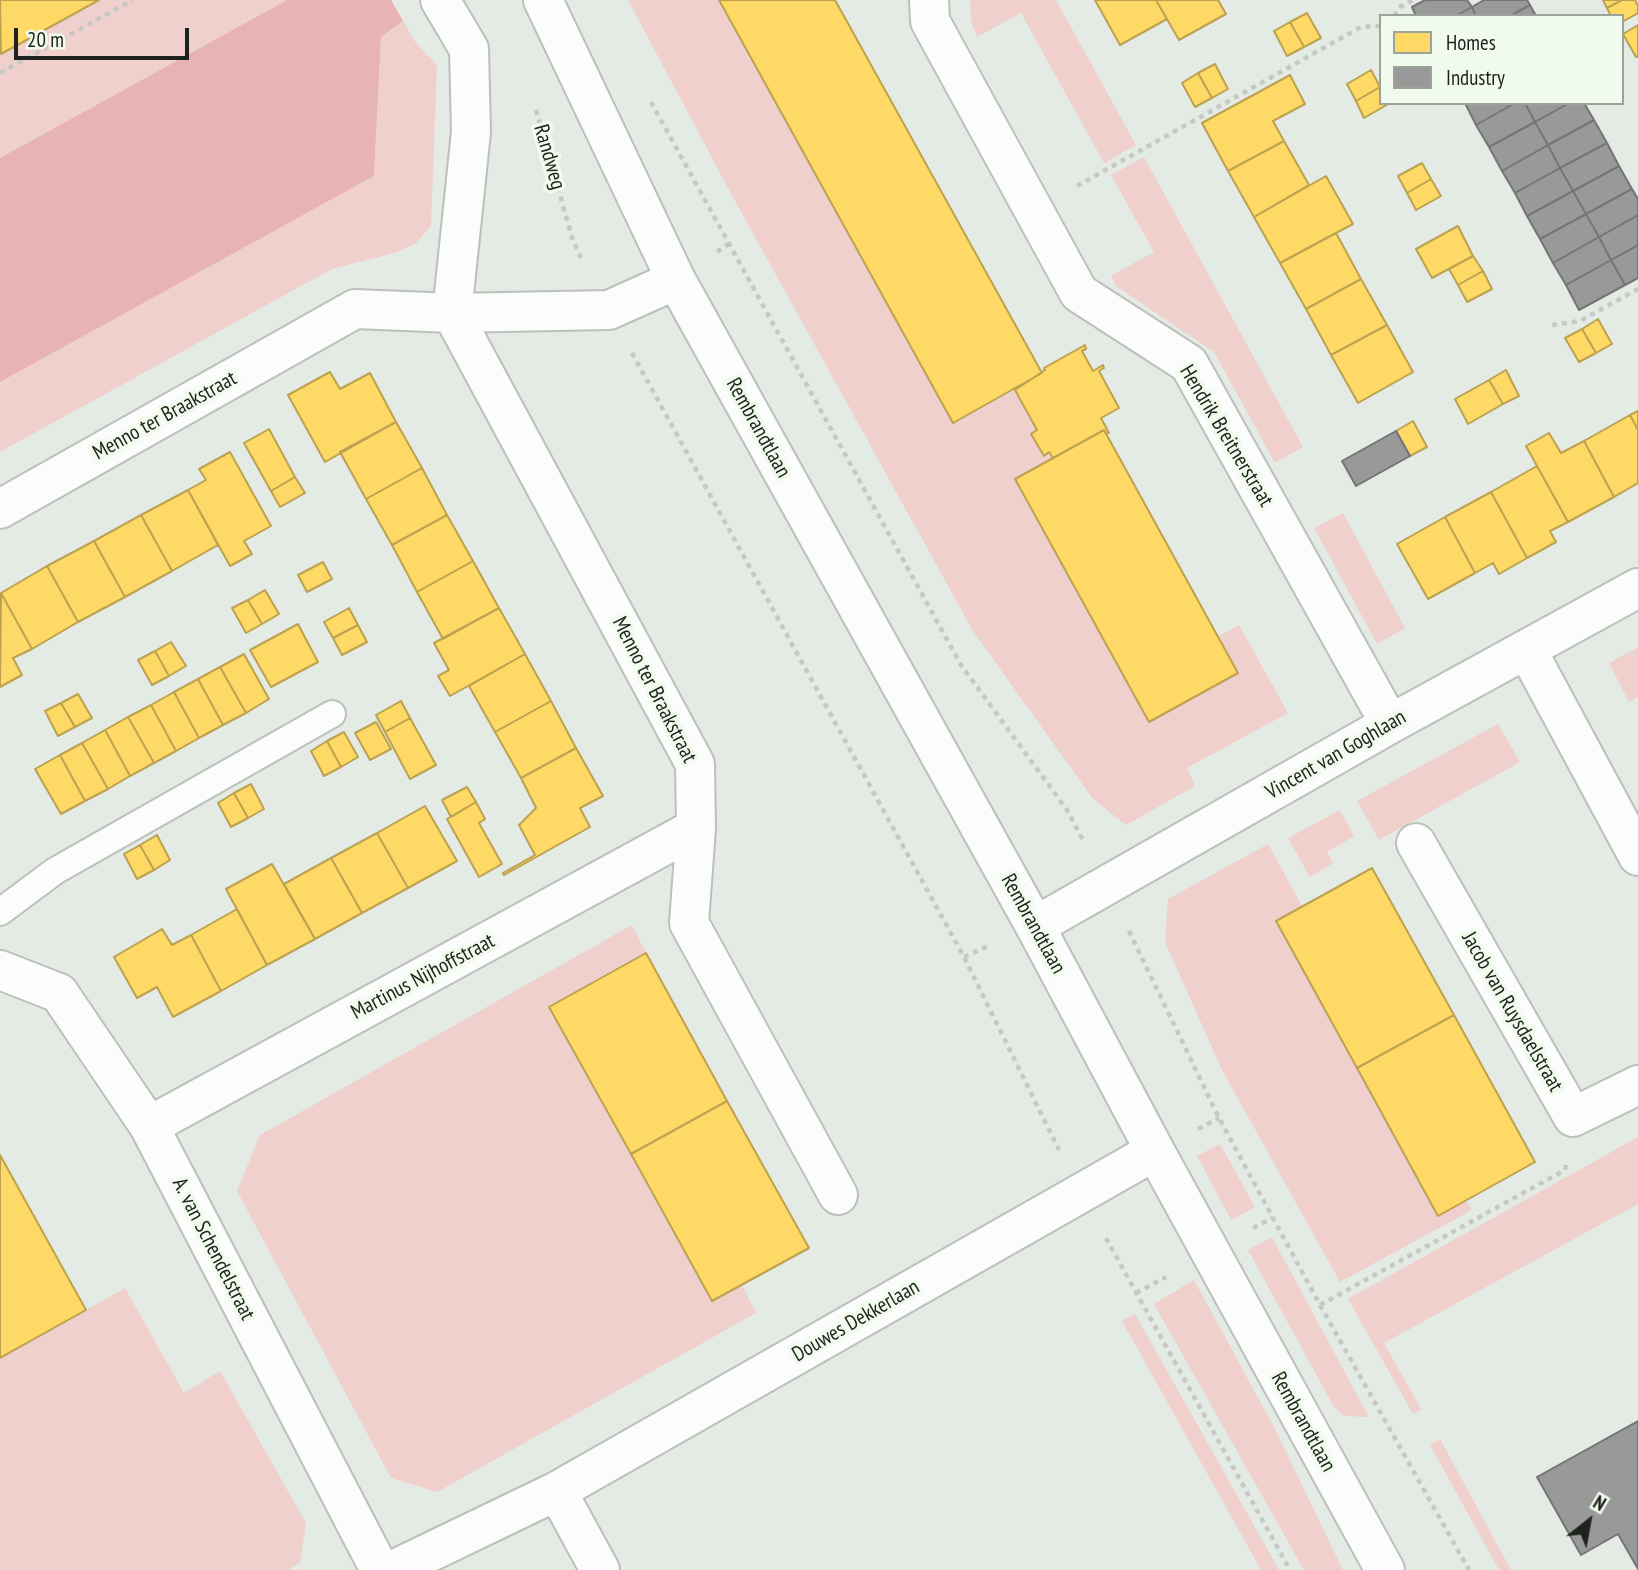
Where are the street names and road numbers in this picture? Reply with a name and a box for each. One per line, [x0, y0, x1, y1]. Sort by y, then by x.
street label: Randweg [528, 122, 570, 192]
street label: Hendrik Breitnerstraat [1174, 361, 1278, 511]
street label: Menno ter Braakstraat [89, 366, 241, 466]
street label: Rembrandtlaan [720, 374, 796, 482]
street label: Menno ter Braakstraat [606, 613, 702, 767]
street label: Vincent van Goghlaan [1261, 705, 1411, 805]
street label: Rembrandtlaan [995, 870, 1071, 978]
street label: Jacob van Ruysdaelstraat [1456, 928, 1568, 1096]
street label: Martinus Nijhoffstraat [347, 929, 499, 1025]
street label: A. van Schendelstraat [166, 1174, 260, 1324]
street label: Douwes Dekkerlaan [788, 1274, 924, 1368]
street label: Rembrandtlaan [1265, 1368, 1341, 1476]

